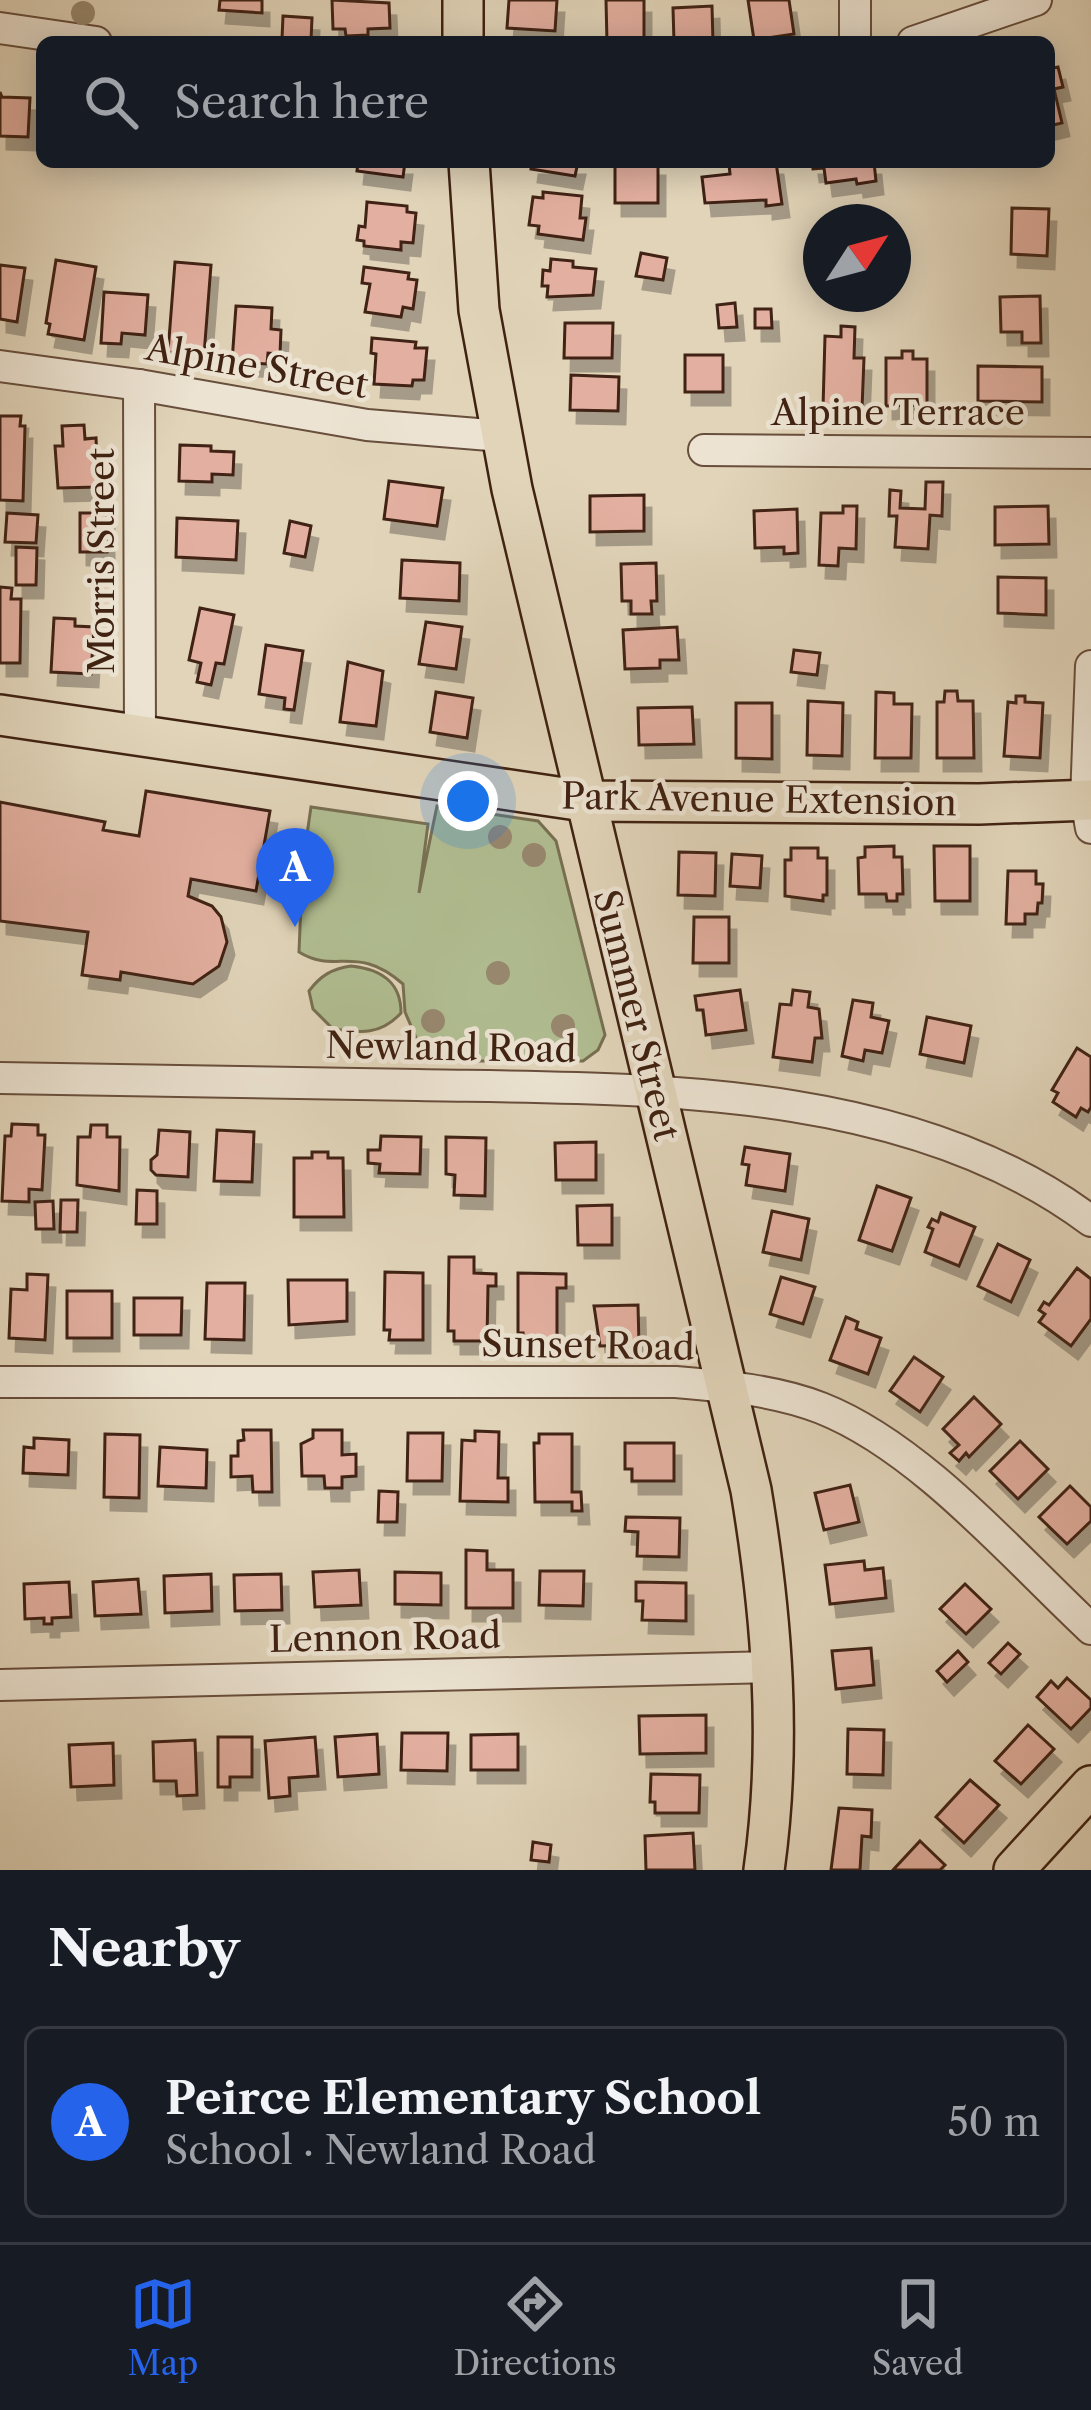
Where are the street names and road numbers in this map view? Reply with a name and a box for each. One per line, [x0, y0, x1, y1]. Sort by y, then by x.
street label: Alpine Street [141, 325, 372, 407]
street label: Alpine Terrace [770, 390, 1025, 434]
street label: Morris Street [79, 448, 123, 674]
street label: Park Avenue Extension [561, 774, 957, 824]
street label: Summer Street [585, 885, 689, 1145]
street label: Newland Road [325, 1023, 577, 1071]
street label: Sunset Road [481, 1321, 695, 1369]
street label: Lennon Road [269, 1613, 501, 1661]

